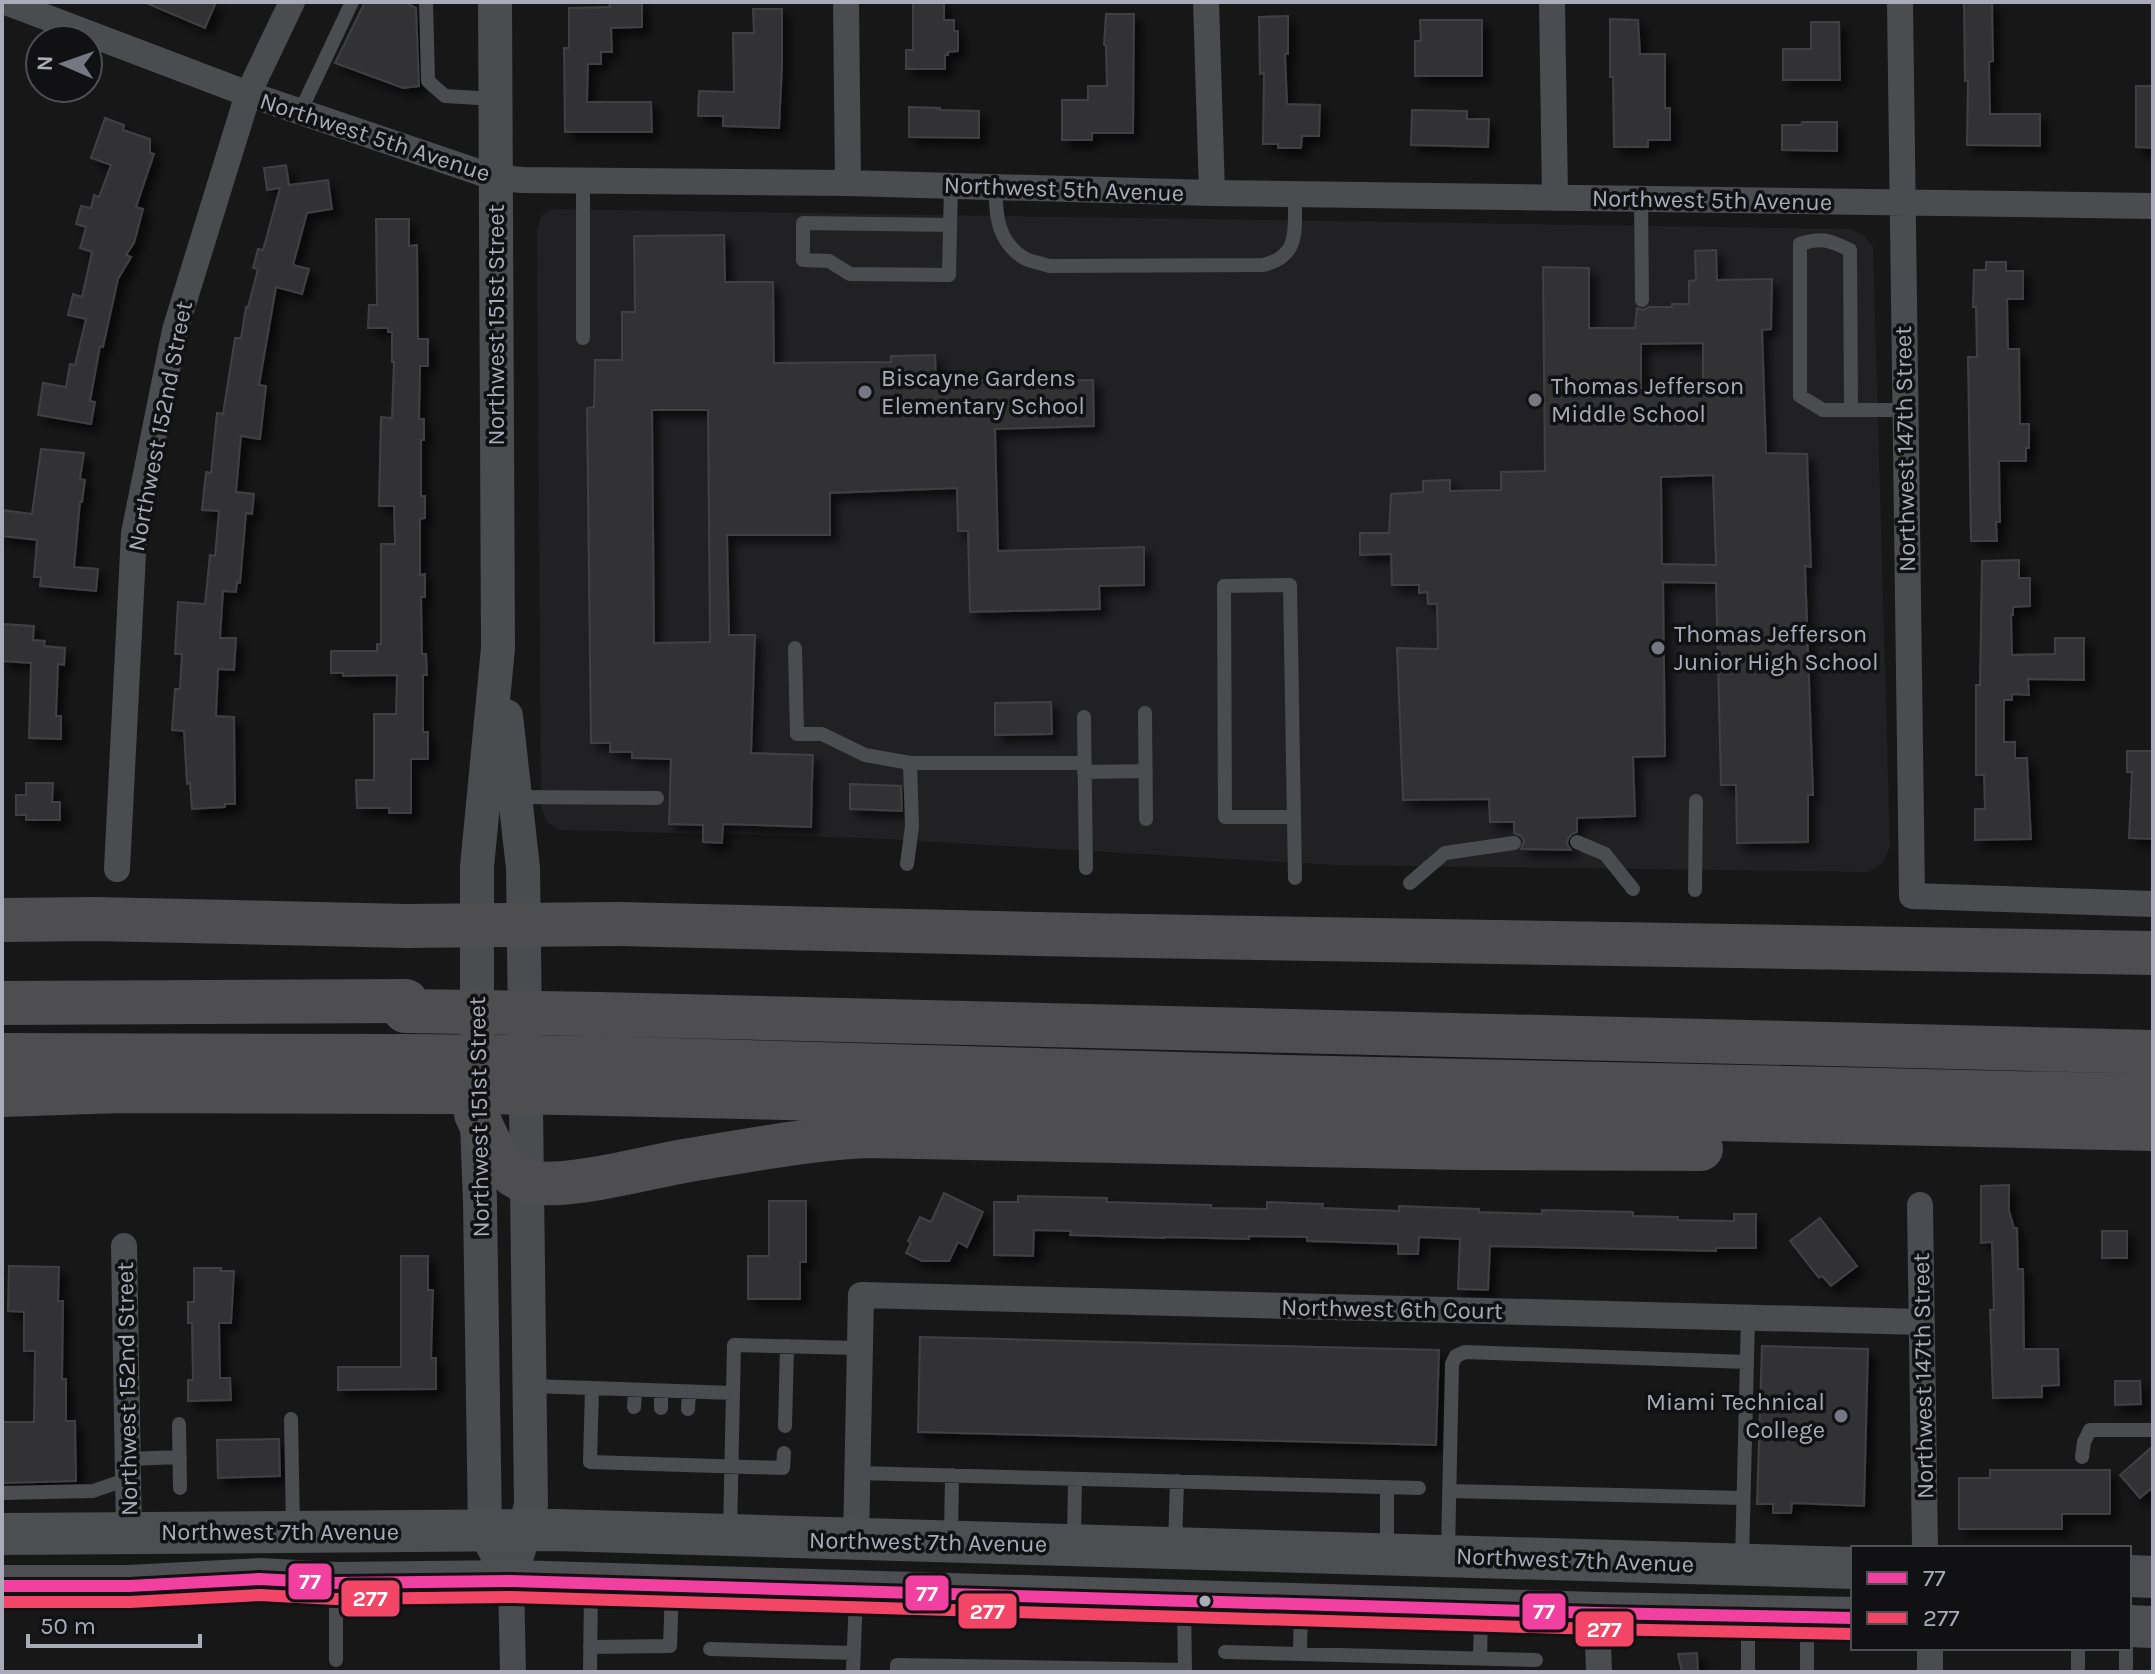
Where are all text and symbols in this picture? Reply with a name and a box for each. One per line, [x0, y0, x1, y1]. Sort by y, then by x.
north arrow [24, 24, 104, 104]
text: N [32, 55, 58, 72]
street label: Northwest 5th Avenue [256, 87, 494, 187]
street label: Northwest 5th Avenue [943, 171, 1185, 207]
street label: Northwest 5th Avenue [1592, 184, 1832, 216]
street label: Northwest 151st Street [482, 204, 510, 446]
street label: Northwest 152nd Street [122, 298, 198, 554]
street label: Northwest 147th Street [1889, 326, 1921, 572]
place label: Biscayne Gardens Elementary School [881, 364, 1085, 420]
place label: Thomas Jefferson Middle School [1551, 372, 1744, 428]
marker: Biscayne Gardens Elementary School [856, 383, 874, 401]
marker: Thomas Jefferson Middle School [1526, 391, 1544, 409]
place label: Thomas Jefferson Junior High School [1674, 620, 1879, 676]
marker: Thomas Jefferson Junior High School [1649, 639, 1667, 657]
street label: Northwest 151st Street [463, 996, 495, 1238]
street label: Northwest 147th Street [1907, 1253, 1939, 1499]
street label: Northwest 152nd Street [111, 1262, 143, 1516]
street label: Northwest 6th Court [1281, 1293, 1503, 1325]
place label: Miami Technical College [1646, 1388, 1825, 1444]
marker: Miami Technical College [1832, 1407, 1850, 1425]
street label: Northwest 7th Avenue [161, 1518, 399, 1546]
street label: Northwest 7th Avenue [809, 1526, 1047, 1558]
street label: Northwest 7th Avenue [1455, 1542, 1695, 1578]
legend [1851, 1546, 2131, 1650]
line badge: 77 [287, 1562, 333, 1601]
text: 77 [1923, 1564, 1946, 1592]
text: 77 [299, 1569, 321, 1595]
line badge: 77 [904, 1574, 950, 1612]
line badge: 277 [340, 1579, 401, 1618]
text: 77 [916, 1581, 938, 1607]
text: 277 [352, 1586, 388, 1612]
line badge: 277 [957, 1592, 1018, 1630]
line badge: 77 [1521, 1592, 1567, 1631]
unlabelled marker [1197, 1593, 1213, 1609]
scale bar [28, 1598, 200, 1648]
text: 277 [969, 1599, 1005, 1625]
text: 77 [1533, 1599, 1555, 1625]
text: 277 [1923, 1604, 1959, 1632]
line badge: 277 [1574, 1610, 1635, 1648]
text: 50 m [40, 1612, 96, 1640]
text: 277 [1586, 1617, 1622, 1643]

